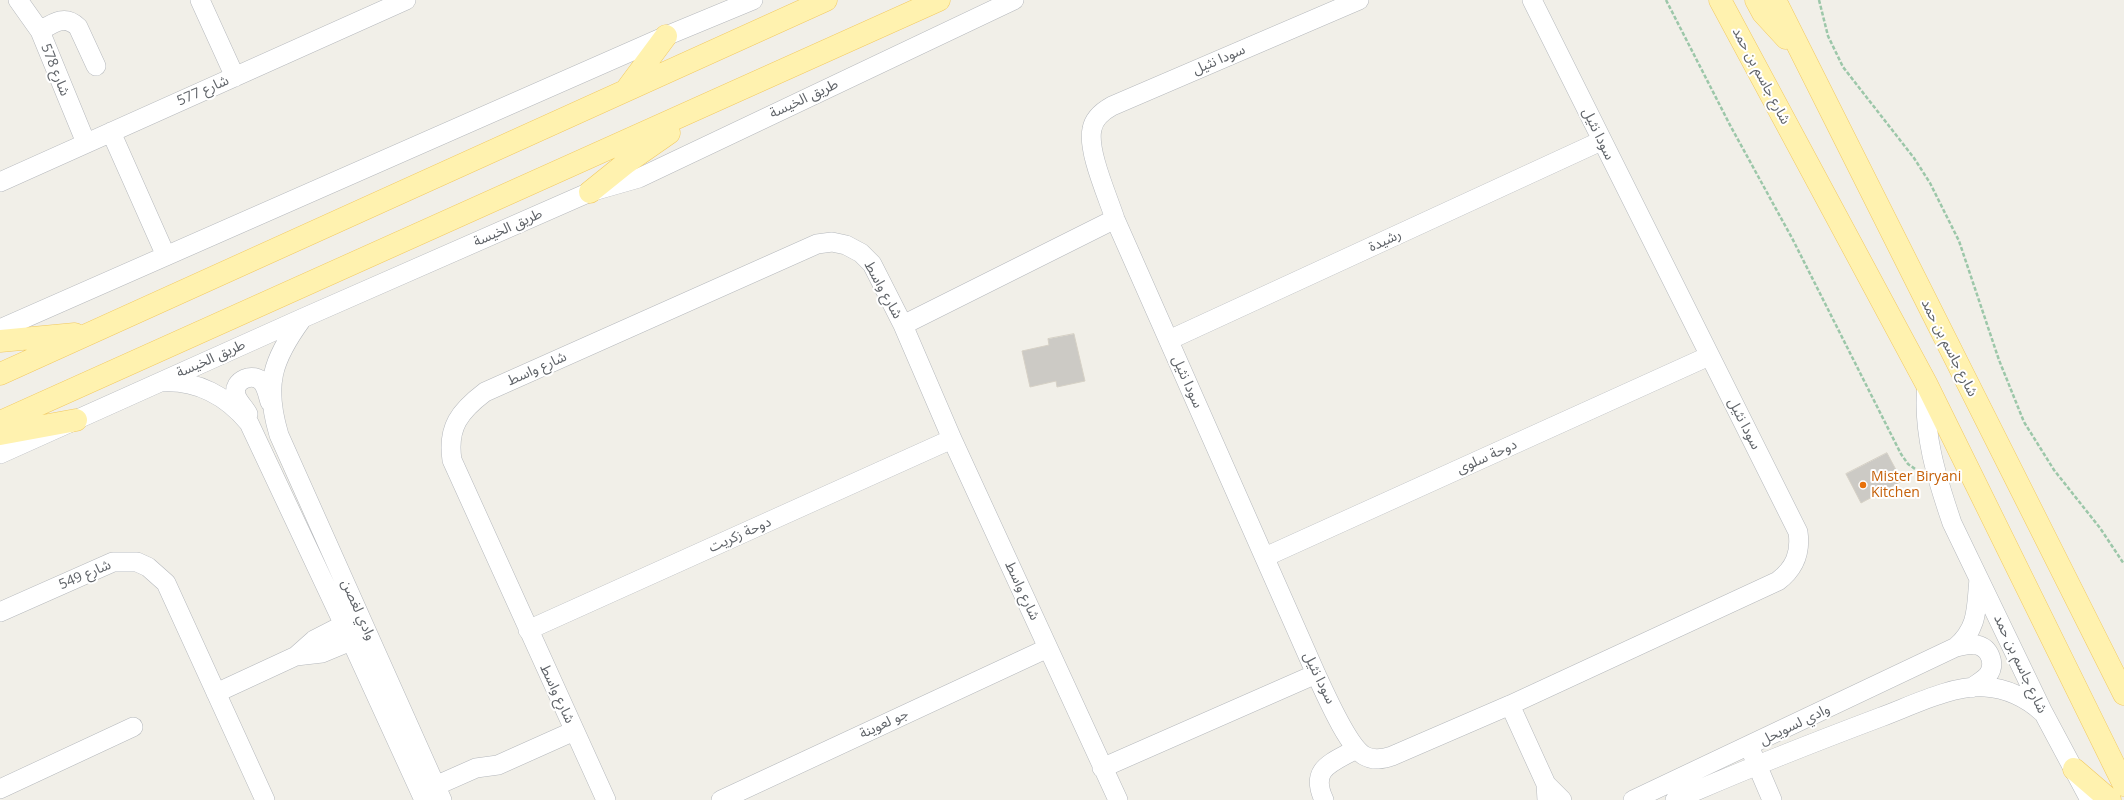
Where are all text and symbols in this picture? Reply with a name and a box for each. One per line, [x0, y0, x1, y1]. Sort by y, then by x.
street label: شارع جاسم بن حمد [1728, 25, 1794, 127]
street label: شارع 578 [37, 41, 73, 99]
street label: سودا نثيل [1190, 41, 1248, 79]
street label: شارع 577 [174, 72, 232, 110]
street label: طريق الخيسة [767, 76, 841, 122]
street label: سودا نثيل [1578, 105, 1618, 163]
street label: طريق الخيسة [471, 205, 545, 251]
street label: رشيدة [1366, 226, 1404, 256]
street label: شارع واسط [860, 258, 906, 322]
street label: شارع جاسم بن حمد [1917, 296, 1981, 400]
street label: طريق الخيسة [174, 336, 248, 382]
street label: شارع واسط [505, 348, 569, 390]
street label: سودا نثيل [1168, 353, 1206, 411]
street label: سودا نثيل [1724, 395, 1764, 453]
street label: دوحة سلوى [1454, 436, 1520, 478]
place label: Mister Biryani Kitchen [1871, 469, 1961, 502]
marker: Mister Biryani Kitchen [1858, 480, 1868, 490]
street label: دوحة زكريت [706, 514, 774, 556]
street label: شارع 549 [56, 557, 114, 593]
street label: شارع واسط [1001, 559, 1043, 623]
street label: وادي لغصن [337, 577, 379, 643]
street label: شارع جاسم بن حمد [1990, 612, 2050, 716]
street label: سودا نثيل [1299, 649, 1339, 707]
street label: شارع واسط [536, 662, 578, 726]
street label: وادي لسويحل [1757, 701, 1833, 749]
street label: جو لعوينة [857, 705, 911, 743]

